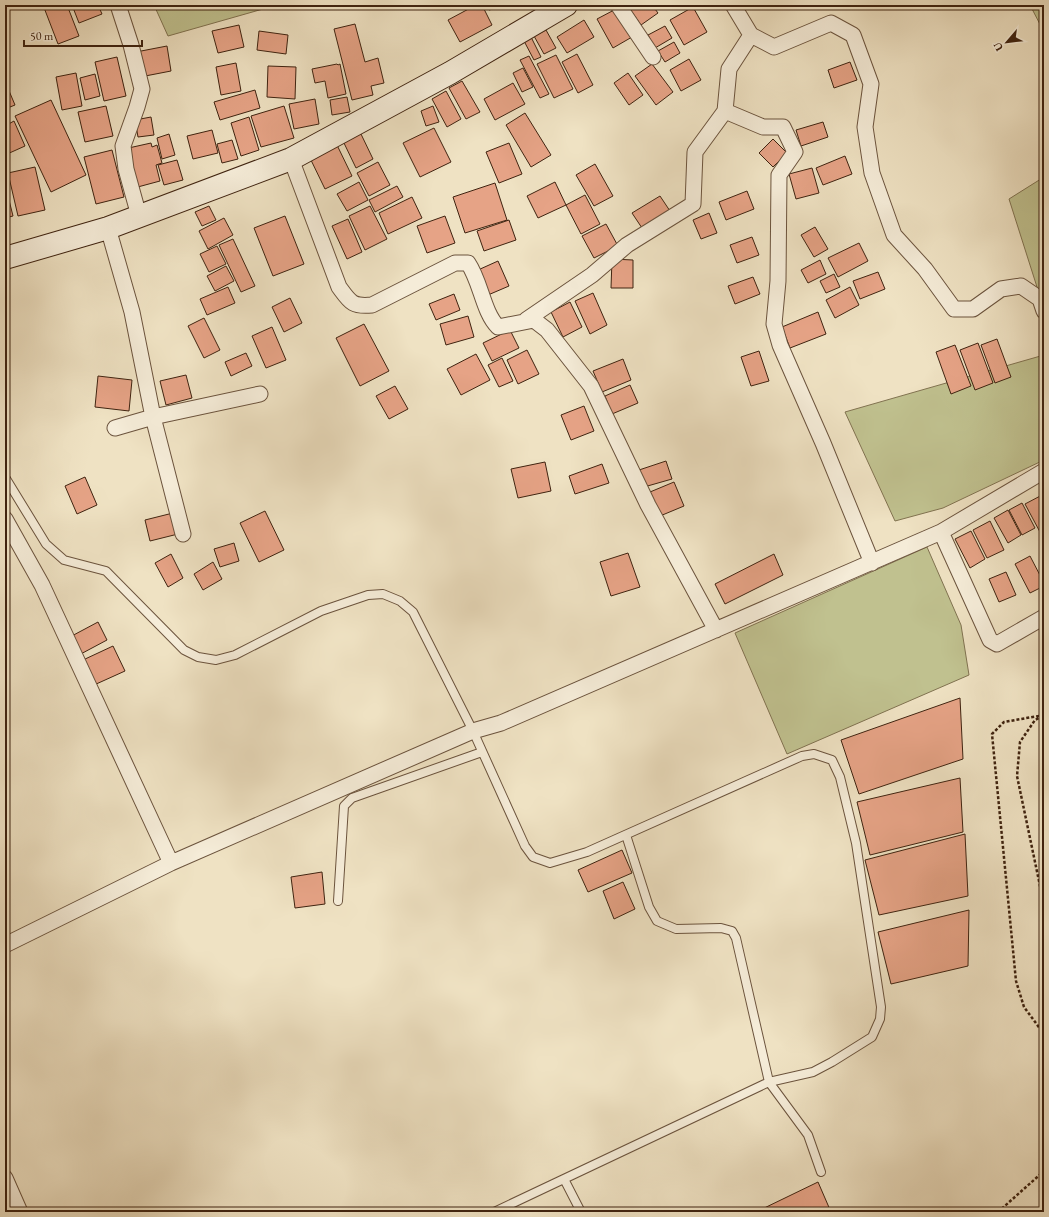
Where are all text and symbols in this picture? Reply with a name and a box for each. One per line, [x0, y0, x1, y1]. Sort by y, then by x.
scale bar [24, 22, 142, 48]
north arrow [987, 22, 1027, 62]
text: 50 m [30, 28, 54, 44]
text: U [990, 39, 1006, 54]

